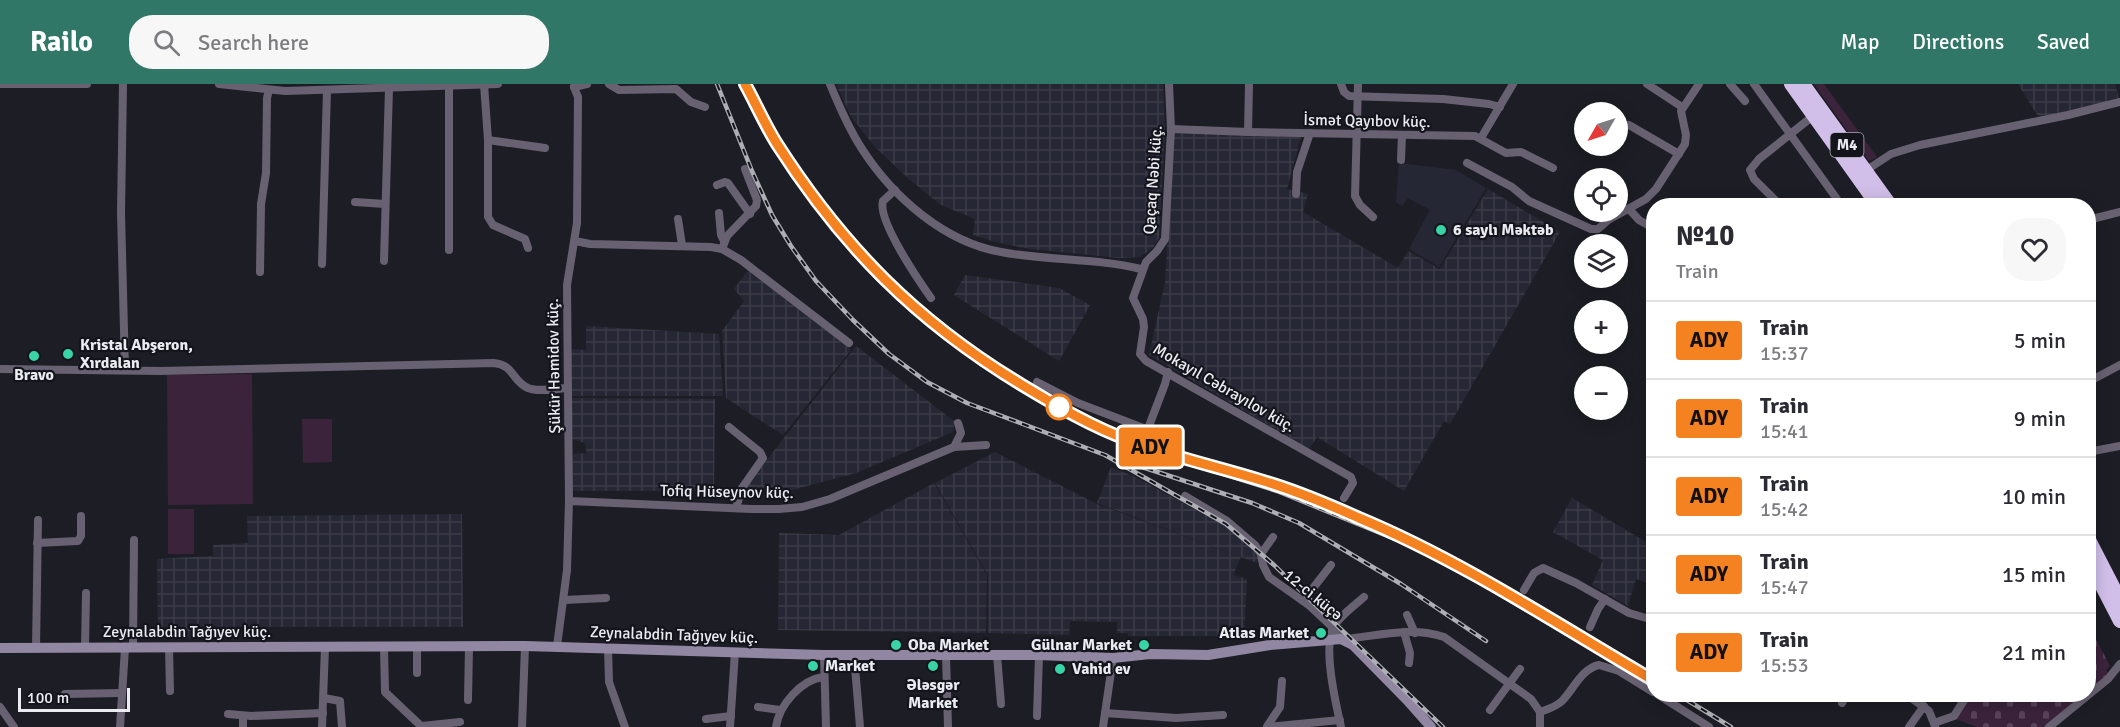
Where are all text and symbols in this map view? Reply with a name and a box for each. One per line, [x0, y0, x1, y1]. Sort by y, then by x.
search box [129, 15, 549, 69]
text: Railo [30, 25, 93, 59]
icon: search [150, 26, 183, 59]
text: Search here [198, 29, 309, 56]
text: Map [1841, 29, 1879, 55]
text: Directions [1912, 29, 2004, 55]
text: Saved [2037, 29, 2090, 55]
north arrow [1574, 102, 1628, 156]
map controls [1574, 102, 1628, 420]
street label: İsmət Qayıbov küç. [1303, 110, 1431, 132]
street label: Qaçaq Nəbi küç. [1139, 125, 1167, 235]
road number: M4 [1830, 133, 1864, 157]
button: locate [1574, 168, 1628, 222]
button: heart [2003, 218, 2066, 281]
text: №10 [1676, 219, 1734, 253]
place label: 6 saylı Məktəb [1453, 220, 1554, 240]
marker: 6 saylı Məktəb [1434, 223, 1448, 237]
button: layers [1574, 234, 1628, 288]
text: Train [1676, 259, 1719, 284]
street label: Şükür Həmidov küç. [543, 298, 565, 434]
button: + [1574, 300, 1628, 354]
text: Train [1760, 314, 1809, 341]
text: ADY [1690, 327, 1728, 353]
text: 5 min [2014, 327, 2066, 354]
place label: Kristal Abşeron, Xırdalan [80, 335, 193, 373]
street label: Mokayıl Cəbrayılov küç. [1149, 339, 1299, 437]
text: 15:37 [1760, 341, 1809, 366]
marker: Kristal Abşeron, Xırdalan [61, 347, 75, 361]
marker: Bravo [27, 349, 41, 363]
place label: Bravo [14, 365, 54, 385]
button: − [1574, 366, 1628, 420]
text: Train [1760, 392, 1809, 419]
unlabelled marker [1046, 394, 1072, 420]
text: ADY [1690, 405, 1728, 431]
text: 9 min [2014, 405, 2066, 432]
text: 15:41 [1760, 419, 1809, 444]
line badge: ADY [1116, 428, 1184, 466]
text: ADY [1131, 434, 1169, 460]
text: Train [1760, 470, 1809, 497]
street label: Tofiq Hüseynov küç. [660, 481, 794, 503]
text: ADY [1690, 483, 1728, 509]
text: 10 min [2002, 483, 2066, 510]
text: 15:42 [1760, 497, 1809, 522]
text: Train [1760, 548, 1809, 575]
text: ADY [1690, 561, 1728, 587]
text: 15 min [2002, 561, 2066, 588]
street label: 12-ci küçə [1279, 565, 1347, 625]
text: 15:47 [1760, 575, 1809, 600]
street label: Zeynalabdin Tağıyev küç. [103, 622, 271, 642]
street label: Zeynalabdin Tağıyev küç. [589, 622, 759, 648]
place label: Atlas Market [1219, 623, 1309, 643]
marker: Atlas Market [1314, 626, 1328, 640]
text: Train [1760, 626, 1809, 653]
place label: Oba Market [908, 635, 989, 655]
place label: Gülnar Market [1031, 635, 1132, 655]
marker: Oba Market [889, 638, 903, 652]
marker: Gülnar Market [1137, 638, 1151, 652]
text: ADY [1690, 639, 1728, 665]
text: 21 min [2002, 639, 2066, 666]
text: 15:53 [1760, 653, 1809, 678]
place label: Market [825, 656, 875, 676]
marker: Market [806, 659, 820, 673]
marker: Ələsgər Market [926, 659, 940, 673]
place label: Vahid ev [1072, 659, 1131, 679]
marker: Vahid ev [1053, 662, 1067, 676]
place label: Ələsgər Market [906, 675, 960, 713]
scale bar [18, 685, 130, 712]
text: 100 m [27, 688, 69, 708]

